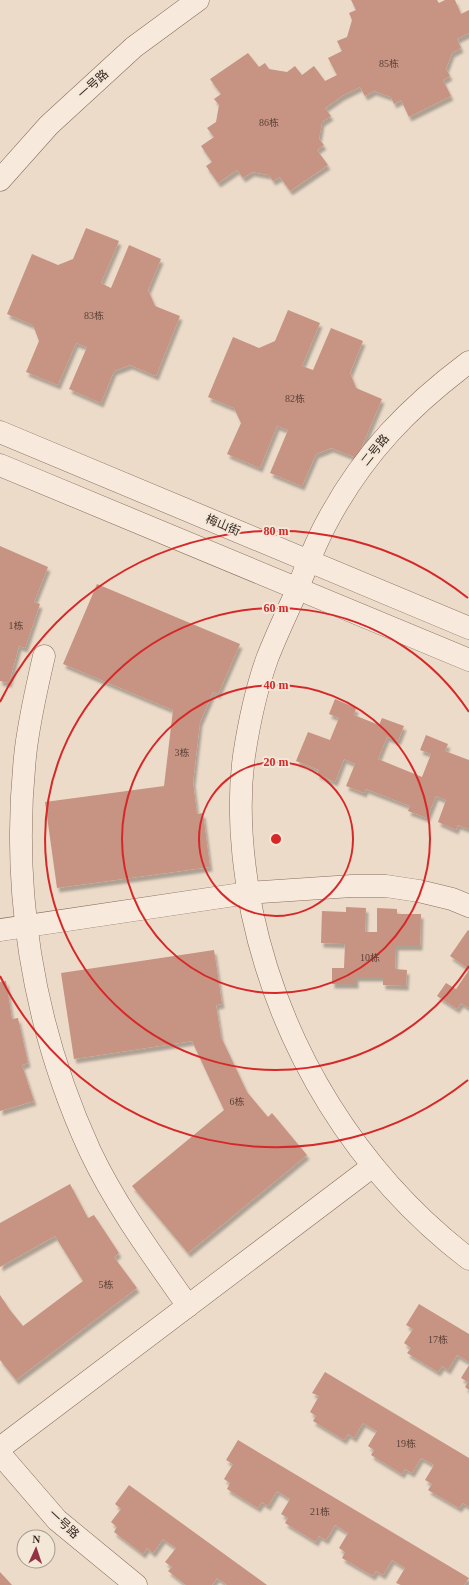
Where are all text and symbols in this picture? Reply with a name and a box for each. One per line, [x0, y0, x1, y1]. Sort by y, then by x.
house number: 85栋 [379, 58, 399, 69]
street label: 一号路 [75, 67, 111, 101]
house number: 86栋 [259, 117, 279, 128]
house number: 83栋 [84, 310, 104, 321]
house number: 82栋 [285, 393, 305, 404]
street label: 二号路 [358, 432, 392, 468]
street label: 梅山街 [204, 512, 242, 538]
text: 80 m [264, 524, 289, 538]
text: 60 m [264, 601, 289, 615]
house number: 1栋 [9, 620, 24, 631]
text: 40 m [264, 678, 289, 692]
house number: 3栋 [175, 747, 190, 758]
text: 20 m [264, 755, 289, 769]
centre of rings [269, 832, 283, 846]
house number: 10栋 [360, 952, 380, 963]
house number: 6栋 [230, 1096, 245, 1107]
house number: 5栋 [99, 1279, 114, 1290]
house number: 17栋 [428, 1334, 448, 1345]
house number: 19栋 [396, 1438, 416, 1449]
house number: 21栋 [310, 1506, 330, 1517]
street label: 一号路 [46, 1507, 82, 1541]
north arrow [16, 1529, 56, 1569]
text: N [32, 1533, 41, 1545]

